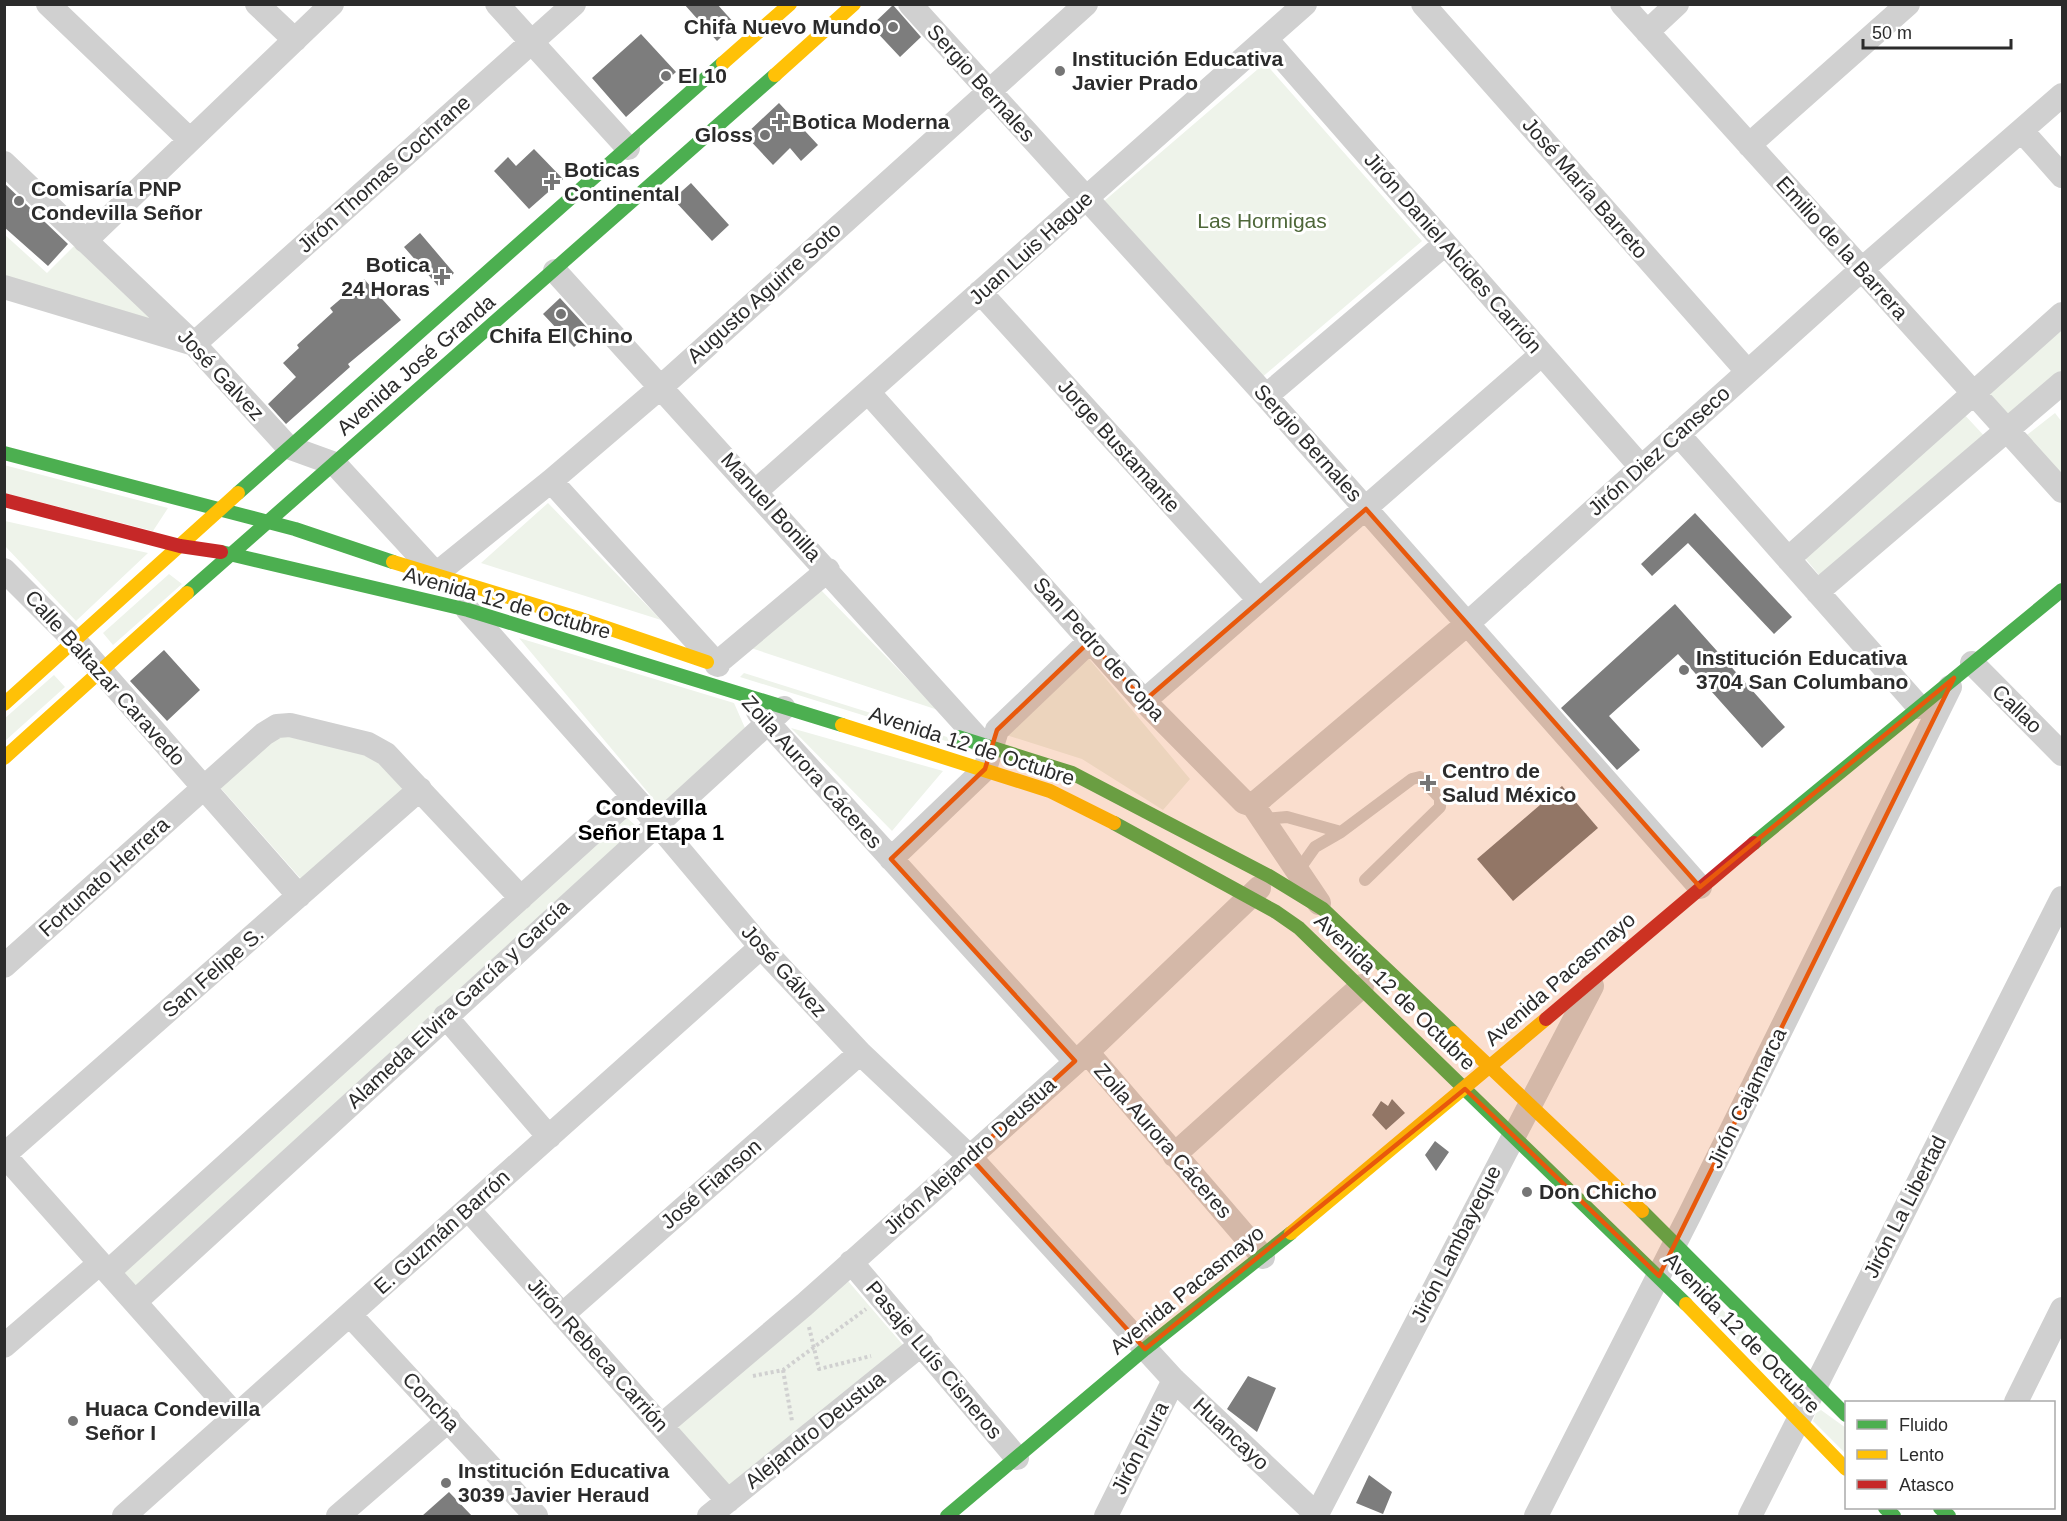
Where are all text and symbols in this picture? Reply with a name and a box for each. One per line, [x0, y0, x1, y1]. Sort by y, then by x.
scale bar [1863, 12, 2012, 50]
place label: Chifa Nuevo Mundo [684, 15, 881, 38]
street label: Sergio Bernales [923, 19, 1040, 146]
marker: Chifa Nuevo Mundo [886, 20, 900, 34]
text: 50 m [1872, 23, 1912, 43]
place label: Institución Educativa Javier Prado [1072, 47, 1284, 94]
place label: El 10 [678, 64, 727, 87]
marker: Institución Educativa Javier Prado [1053, 64, 1067, 78]
marker: El 10 [659, 69, 673, 83]
street label: Jirón Thomas Cochrane [293, 90, 474, 257]
place label: Botica Moderna [792, 110, 950, 133]
street label: José María Barreto [1518, 113, 1653, 263]
marker: Botica Moderna [773, 115, 787, 129]
place label: Gloss [695, 123, 753, 146]
marker: Gloss [758, 128, 772, 142]
street label: Jirón Daniel Alcides Carrión [1360, 148, 1547, 358]
place label: Boticas Continental [564, 158, 680, 205]
street label: Emilio de la Barrera [1772, 171, 1913, 324]
marker: Boticas Continental [545, 175, 559, 189]
place label: Comisaría PNP Condevilla Señor [31, 177, 203, 224]
street label: Juan Luis Hague [964, 186, 1097, 309]
marker: Comisaría PNP Condevilla Señor [12, 194, 26, 208]
park label: Las Hormigas [1197, 209, 1327, 232]
street label: Augusto Aguirre Soto [682, 218, 845, 368]
place label: Botica 24 Horas [341, 253, 430, 300]
marker: Botica 24 Horas [435, 270, 449, 284]
street label: Avenida José Granda [332, 290, 500, 439]
marker: Chifa El Chino [554, 307, 568, 321]
place label: Chifa El Chino [489, 324, 633, 347]
street label: José Galvez [174, 325, 269, 425]
street label: Jorge Bustamante [1054, 375, 1185, 517]
street label: Sergio Bernales [1250, 379, 1367, 506]
street label: Jirón Diez Canseco [1583, 381, 1734, 520]
street label: Manuel Bonilla [717, 448, 826, 566]
street label: Avenida 12 de Octubre [401, 562, 613, 643]
street label: San Pedro de Copa [1029, 572, 1170, 725]
street label: Calle Baltazar Caravedo [21, 585, 190, 770]
place label: Institución Educativa 3704 San Columbano [1696, 646, 1908, 693]
marker: Institución Educativa 3704 San Columbano [1677, 663, 1691, 677]
street label: Callao [1988, 680, 2047, 738]
street label: Zoila Aurora Cáceres [738, 691, 887, 853]
street label: Avenida 12 de Octubre [867, 701, 1078, 790]
place label: Centro de Salud México [1442, 759, 1576, 806]
marker: Centro de Salud México [1419, 774, 1437, 792]
district label: Condevilla Señor Etapa 1 [578, 795, 724, 845]
street label: Fortunato Herrera [34, 812, 174, 941]
street label: Alameda Elvira García y García [342, 894, 574, 1113]
street label: Avenida Pacasmayo [1480, 907, 1639, 1050]
street label: Avenida 12 de Octubre [1310, 909, 1480, 1074]
street label: José Gálvez [737, 920, 832, 1021]
street label: San Felipe S. [158, 922, 268, 1022]
street label: Jirón Cajamarca [1703, 1024, 1791, 1172]
street label: Zoila Aurora Cáceres [1090, 1059, 1237, 1223]
street label: Jirón Alejandro Deustua [879, 1072, 1060, 1239]
street label: Jirón La Libertad [1859, 1132, 1950, 1282]
street label: José Fianson [656, 1134, 765, 1233]
street label: Jirón Lambayeque [1406, 1162, 1505, 1326]
street label: E. Guzmán Barrón [369, 1165, 514, 1298]
place label: Don Chicho [1539, 1180, 1657, 1203]
marker: Don Chicho [1520, 1185, 1534, 1199]
street label: Avenida Pacasmayo [1105, 1221, 1268, 1359]
street label: Avenida 12 de Octubre [1660, 1248, 1825, 1418]
street label: Jirón Rebeca Carrión [523, 1273, 673, 1436]
street label: Pasaje Luís Cisneros [862, 1276, 1007, 1443]
street label: Alejandro Deustua [740, 1366, 889, 1493]
street label: Concha [398, 1367, 465, 1436]
street label: Huancayo [1189, 1393, 1274, 1474]
place label: Huaca Condevilla Señor I [85, 1397, 260, 1444]
street label: Jirón Piura [1107, 1398, 1173, 1498]
legend [1845, 1401, 2055, 1509]
marker: Huaca Condevilla Señor I [66, 1414, 80, 1428]
text: Fluido [1899, 1415, 1948, 1435]
text: Lento [1899, 1445, 1944, 1465]
place label: Institución Educativa 3039 Javier Heraud [458, 1459, 670, 1506]
text: Atasco [1899, 1475, 1954, 1495]
marker: Institución Educativa 3039 Javier Heraud [439, 1476, 453, 1490]

